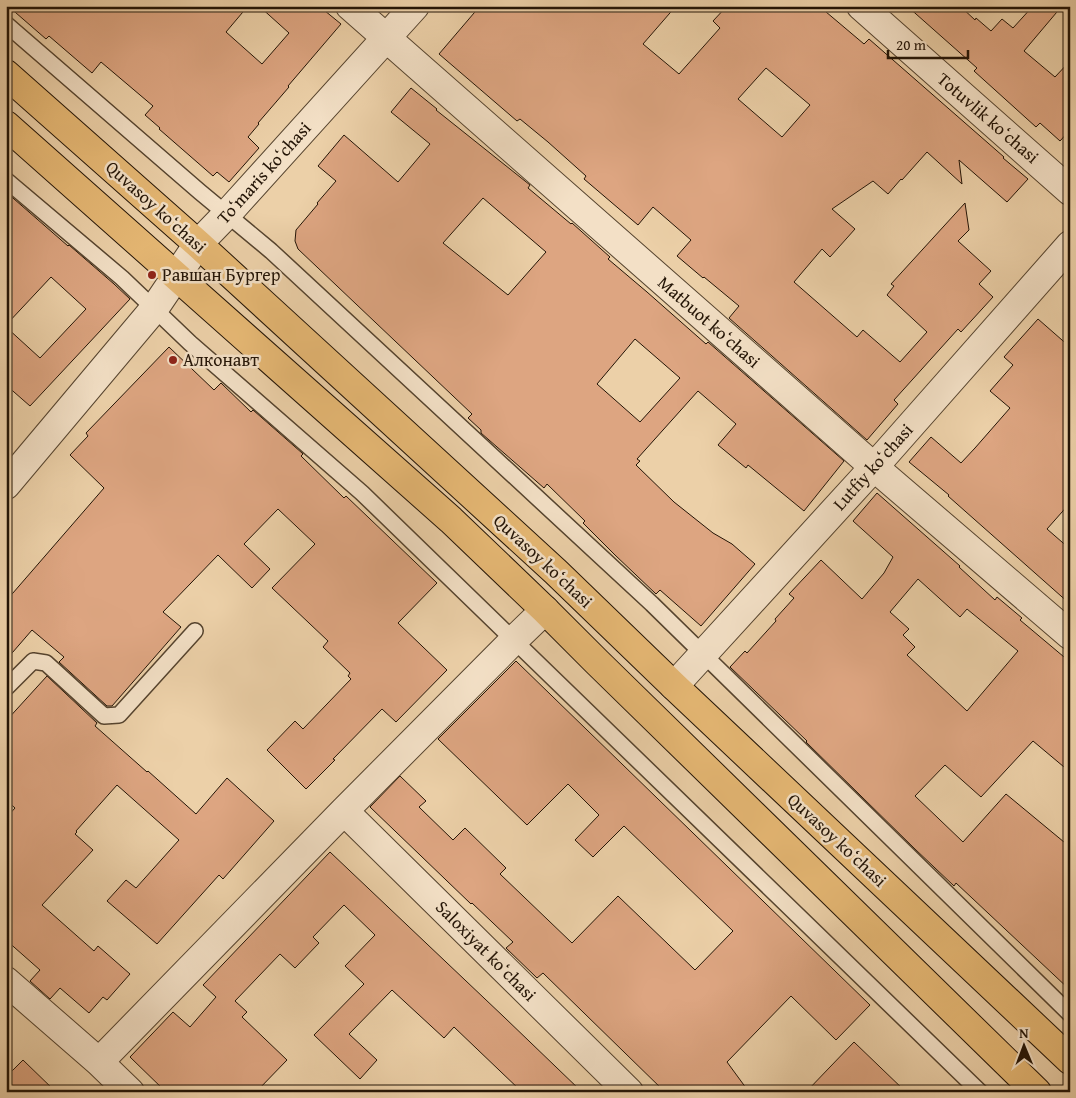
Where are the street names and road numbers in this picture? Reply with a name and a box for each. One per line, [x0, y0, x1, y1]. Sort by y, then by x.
street label: Totuvlik koʻchasi [931, 66, 1045, 170]
street label: Toʻmaris koʻchasi [210, 115, 317, 230]
street label: Quvasoy koʻchasi [100, 154, 213, 259]
street label: Matbuot koʻchasi [652, 269, 767, 374]
street label: Lutfiy koʻchasi [826, 417, 919, 516]
street label: Quvasoy koʻchasi [487, 507, 599, 614]
street label: Quvasoy koʻchasi [781, 786, 893, 893]
street label: Saloxiyat koʻchasi [430, 894, 543, 1007]

